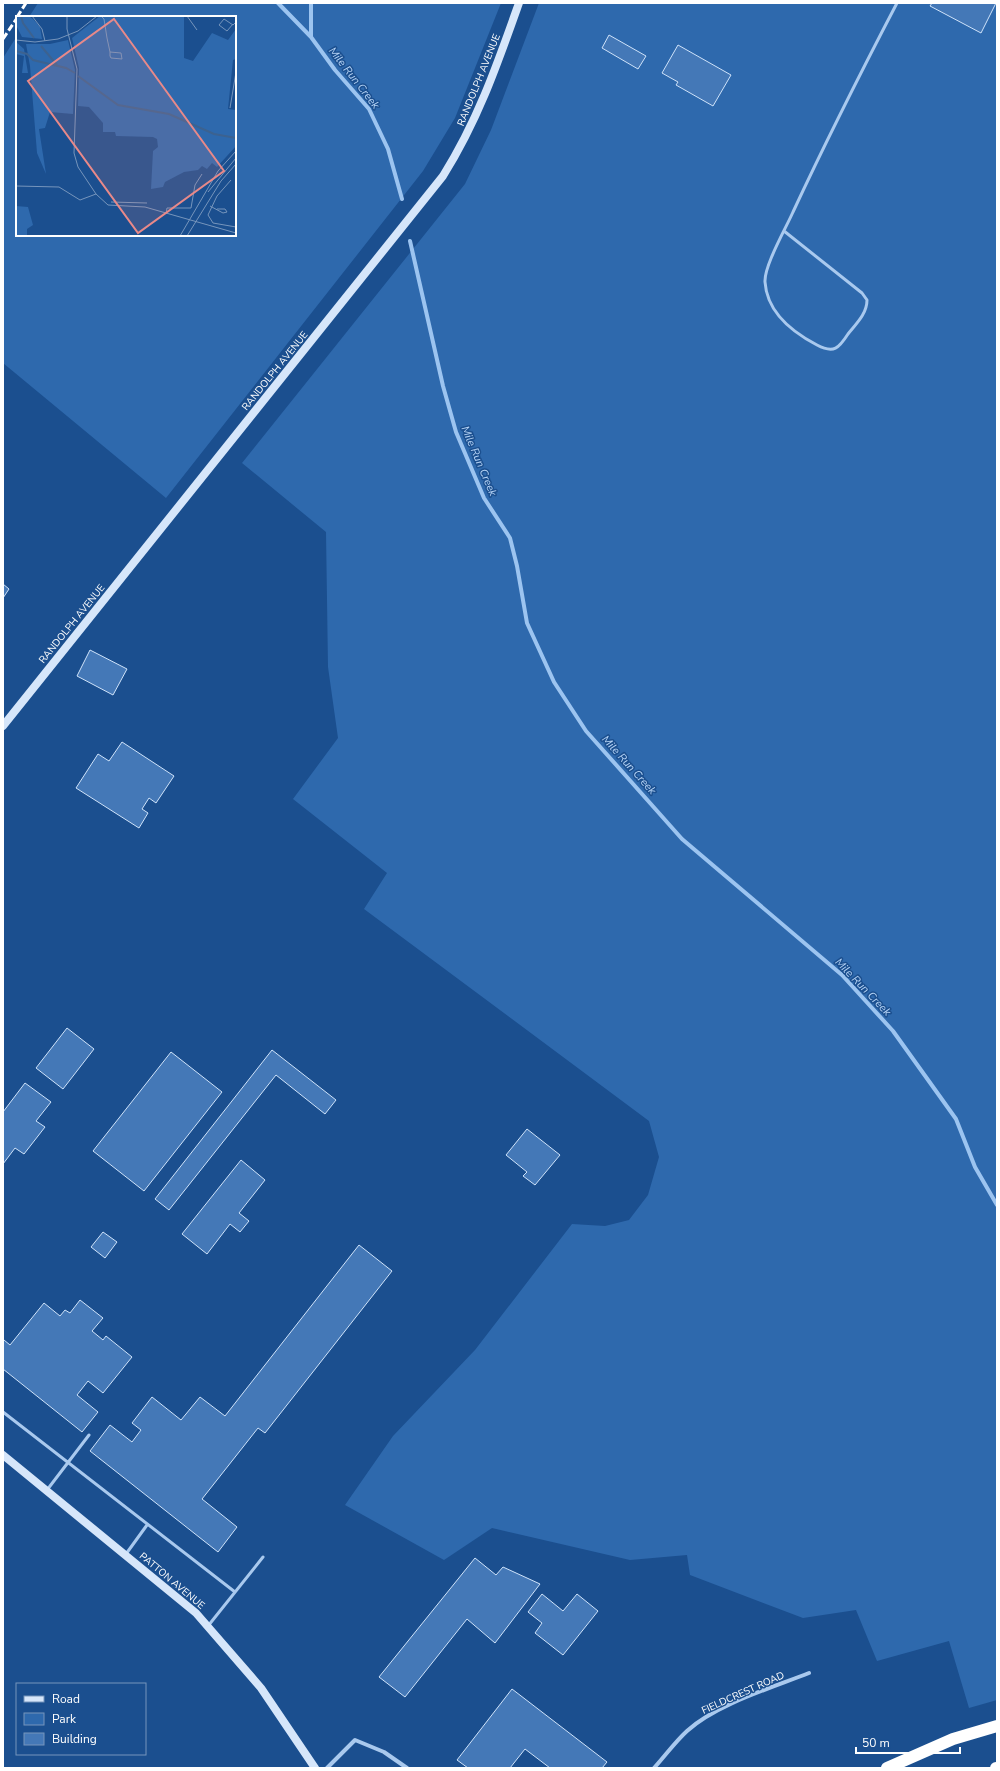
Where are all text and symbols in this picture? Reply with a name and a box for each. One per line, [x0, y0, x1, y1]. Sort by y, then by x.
inset map [16, 16, 236, 236]
street label: RANDOLPH AVENUE [454, 32, 504, 128]
water label: Mile Run Creek [325, 44, 383, 113]
street label: RANDOLPH AVENUE [239, 328, 311, 414]
water label: Mile Run Creek [457, 424, 501, 499]
street label: RANDOLPH AVENUE [36, 581, 108, 667]
water label: Mile Run Creek [598, 732, 660, 798]
water label: Mile Run Creek [832, 955, 895, 1020]
street label: PATTON AVENUE [136, 1549, 208, 1613]
street label: FIELDCREST ROAD [699, 1668, 787, 1718]
legend [16, 1683, 146, 1755]
text: Road [52, 1691, 80, 1707]
text: Park [52, 1711, 77, 1727]
scale bar [856, 1729, 960, 1755]
text: Building [52, 1731, 97, 1747]
text: 50 m [862, 1735, 890, 1751]

